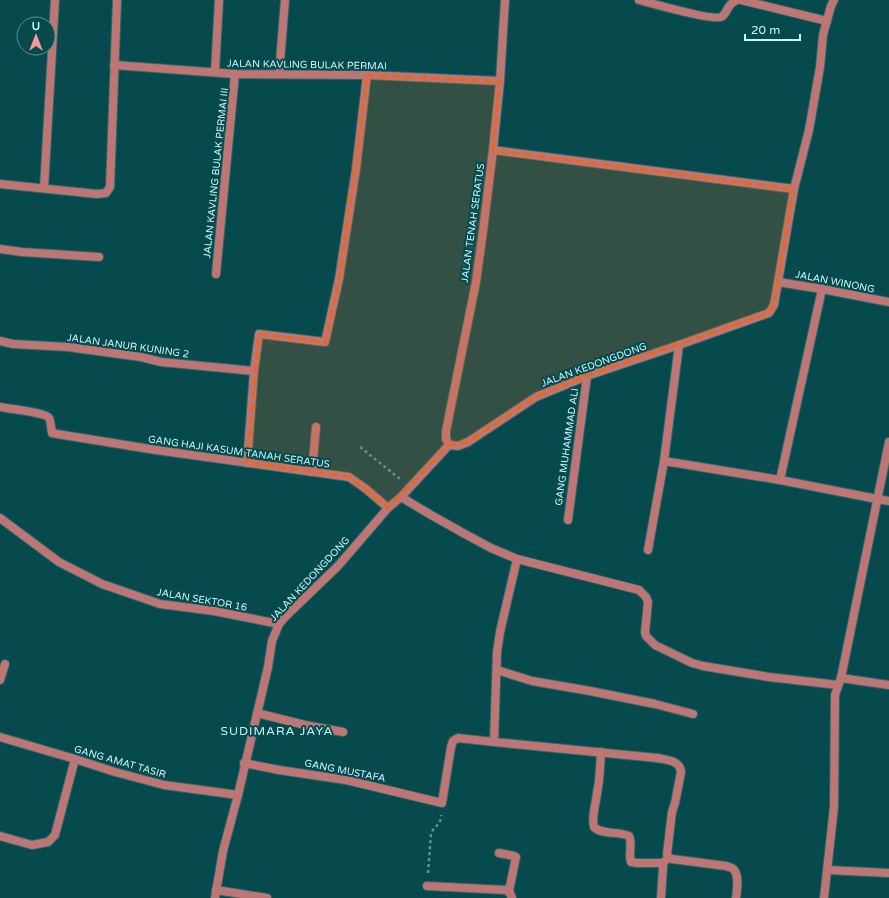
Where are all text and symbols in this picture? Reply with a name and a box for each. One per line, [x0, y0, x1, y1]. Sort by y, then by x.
north arrow [16, 16, 56, 56]
scale bar [745, 16, 800, 42]
text: U [32, 20, 40, 33]
text: 20 m [751, 23, 780, 37]
street label: JALAN KAVLING BULAK PERMAI [227, 58, 387, 72]
street label: JALAN KAVLING BULAK PERMAI III [201, 87, 231, 259]
street label: JALAN TENAH SERATUS [459, 163, 487, 283]
street label: JALAN WINONG [794, 268, 876, 296]
street label: JALAN JANUR KUNING 2 [66, 332, 190, 360]
street label: JALAN KEDONGDONG [540, 340, 648, 390]
street label: GANG MUHAMMAD ALI [553, 388, 581, 506]
street label: GANG HAJI KASUM TANAH SERATUS [147, 433, 331, 471]
street label: JALAN KEDONGDONG [268, 534, 352, 624]
street label: JALAN SEKTOR 16 [156, 586, 248, 614]
district label: SUDIMARA JAYA [221, 724, 333, 738]
street label: GANG AMAT TASIR [73, 743, 167, 781]
street label: GANG MUSTAFA [304, 757, 386, 785]

